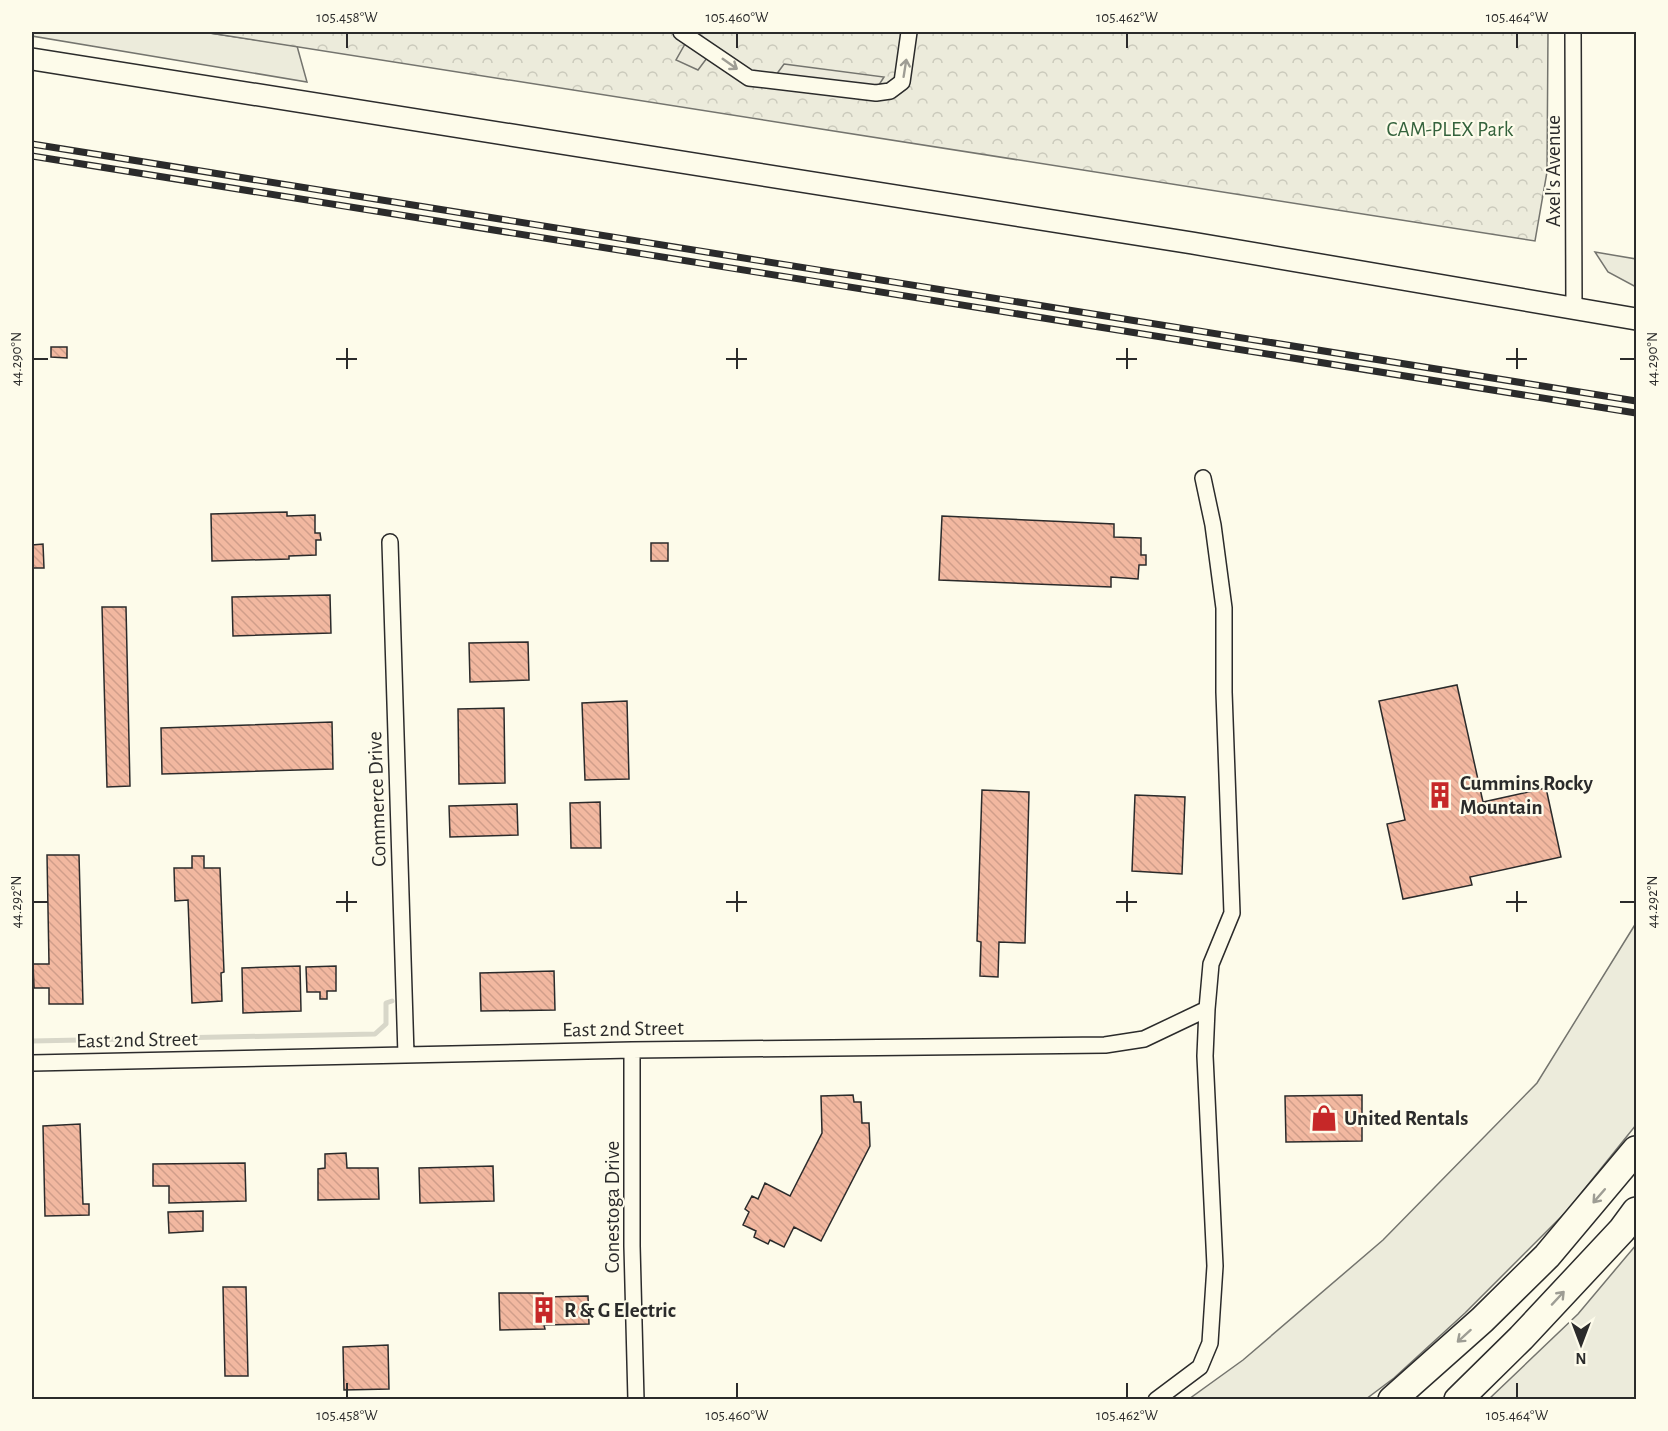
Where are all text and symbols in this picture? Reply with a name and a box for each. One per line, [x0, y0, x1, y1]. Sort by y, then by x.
text: 105.458°W [316, 10, 378, 25]
text: 105.460°W [706, 10, 769, 25]
text: 105.462°W [1096, 10, 1159, 25]
text: 105.464°W [1486, 10, 1549, 25]
one-way arrow [721, 58, 737, 70]
one-way arrow [899, 59, 910, 79]
street label: Axel's Avenue [1543, 115, 1564, 227]
park label: CAM-PLEX Park [1387, 119, 1514, 140]
text: 44.290°N [9, 332, 24, 386]
text: 44.290°N [1645, 332, 1660, 386]
street label: Commerce Drive [364, 731, 390, 867]
place label: Cummins Rocky Mountain [1460, 773, 1594, 818]
building icon: Cummins Rocky Mountain [1425, 780, 1455, 810]
text: 44.292°N [9, 875, 24, 929]
text: 44.292°N [1645, 875, 1660, 929]
street label: East 2nd Street [562, 1017, 684, 1041]
street label: East 2nd Street [76, 1028, 198, 1052]
shop icon: United Rentals [1309, 1103, 1339, 1133]
place label: United Rentals [1344, 1108, 1468, 1129]
street label: Conestoga Drive [602, 1141, 623, 1273]
one-way arrow [1593, 1187, 1607, 1203]
one-way arrow [1551, 1291, 1565, 1306]
building icon: R & G Electric [529, 1295, 559, 1325]
place label: R & G Electric [564, 1300, 676, 1321]
north arrow [1551, 1314, 1611, 1374]
one-way arrow [1457, 1329, 1472, 1343]
text: N [1575, 1350, 1587, 1366]
text: 105.458°W [316, 1408, 378, 1423]
text: 105.460°W [706, 1408, 769, 1423]
text: 105.462°W [1096, 1408, 1159, 1423]
text: 105.464°W [1486, 1408, 1549, 1423]

